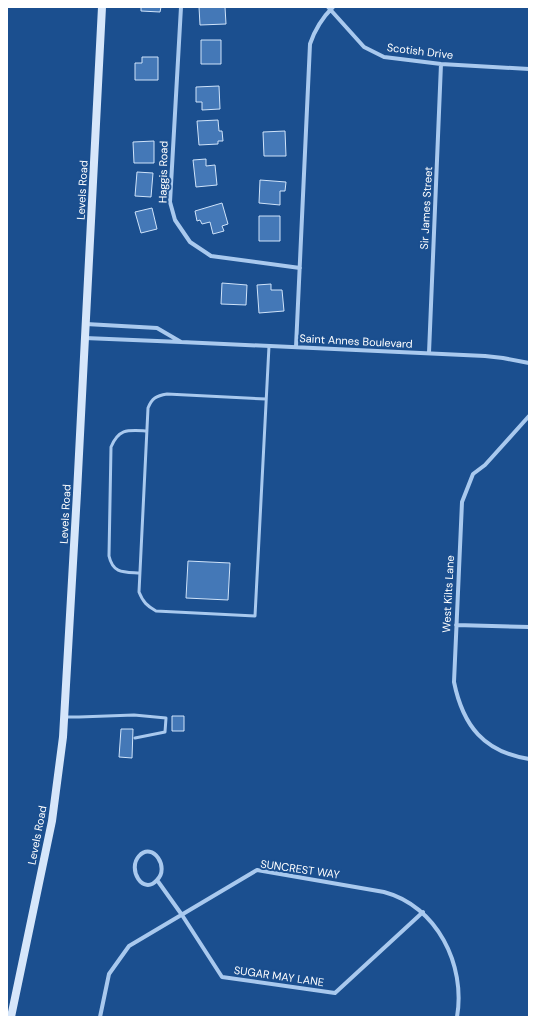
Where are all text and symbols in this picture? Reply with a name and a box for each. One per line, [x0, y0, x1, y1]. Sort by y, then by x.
street label: Scotish Drive [386, 40, 454, 62]
street label: Haggis Road [155, 141, 171, 203]
street label: Levels Road [73, 160, 91, 220]
street label: Sir James Street [417, 166, 435, 250]
street label: Saint Annes Boulevard [299, 331, 413, 351]
street label: Levels Road [56, 484, 74, 544]
street label: West Kilts Lane [439, 555, 457, 633]
street label: Levels Road [24, 804, 50, 866]
street label: SUNCREST WAY [259, 857, 341, 882]
street label: SUGAR MAY LANE [233, 963, 325, 989]

